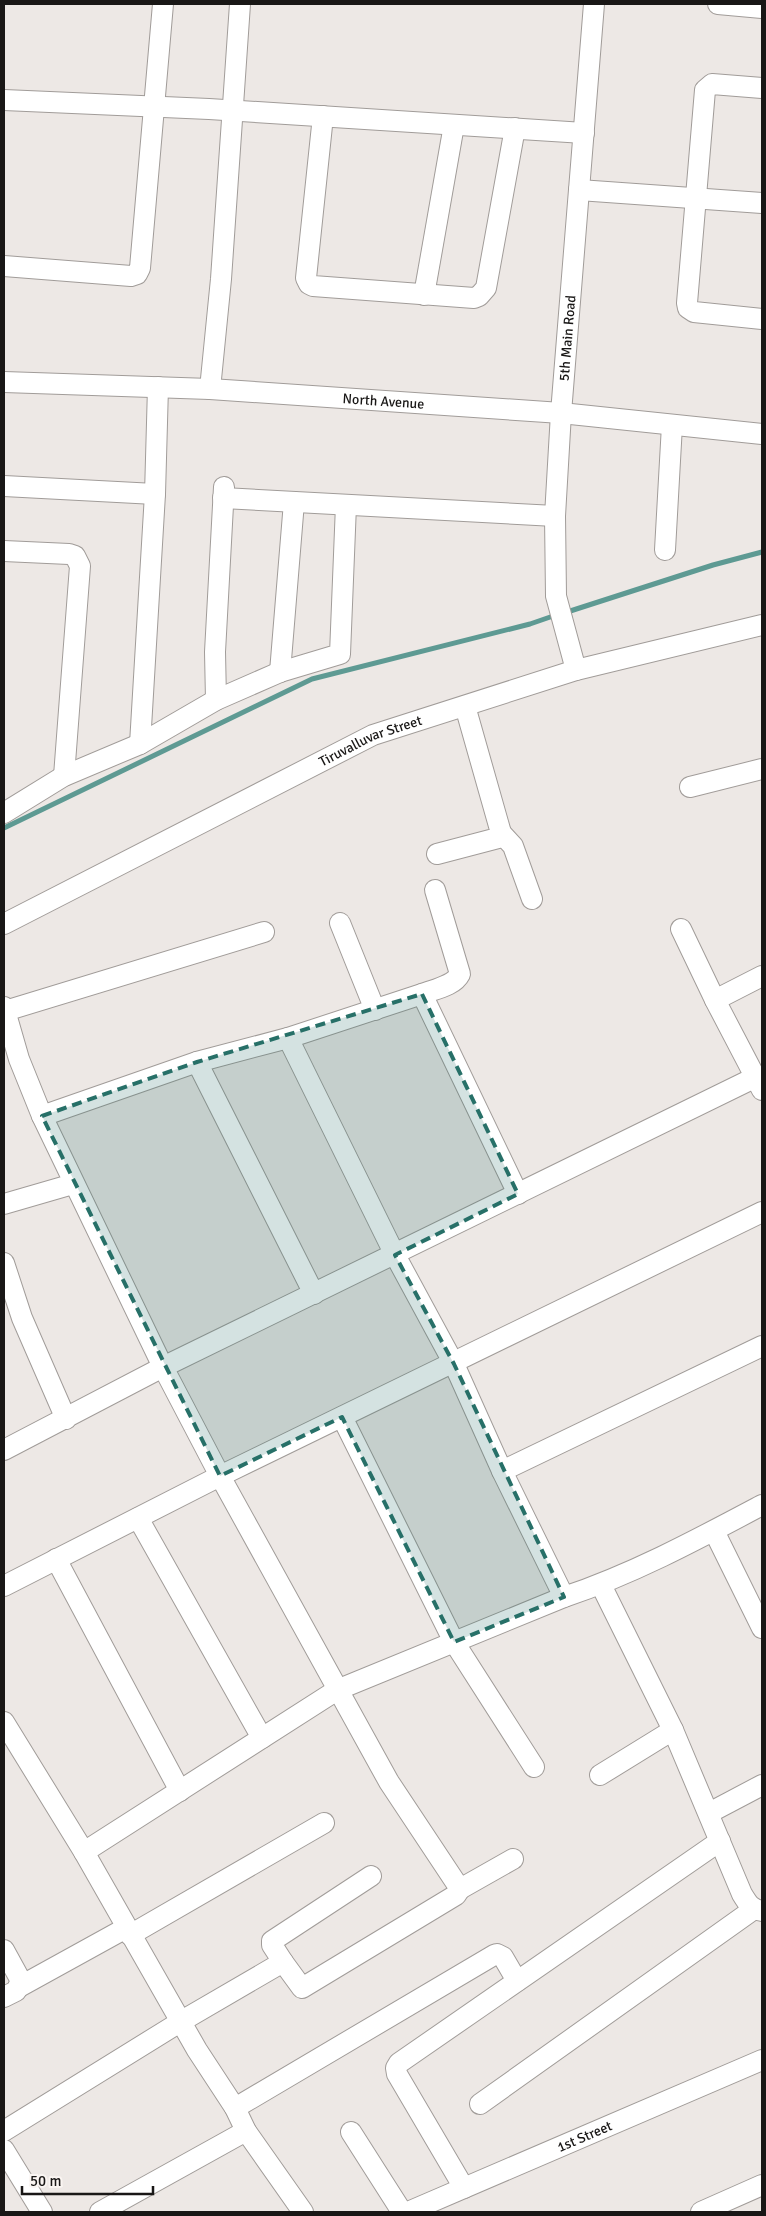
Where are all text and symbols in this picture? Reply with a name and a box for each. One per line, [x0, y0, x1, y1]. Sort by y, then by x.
street label: 5th Main Road [555, 294, 579, 382]
street label: North Avenue [342, 390, 425, 412]
street label: Tiruvalluvar Street [316, 711, 424, 770]
street label: 1st Street [554, 2117, 615, 2156]
scale bar [22, 2164, 154, 2196]
text: 50 m [30, 2172, 61, 2190]

